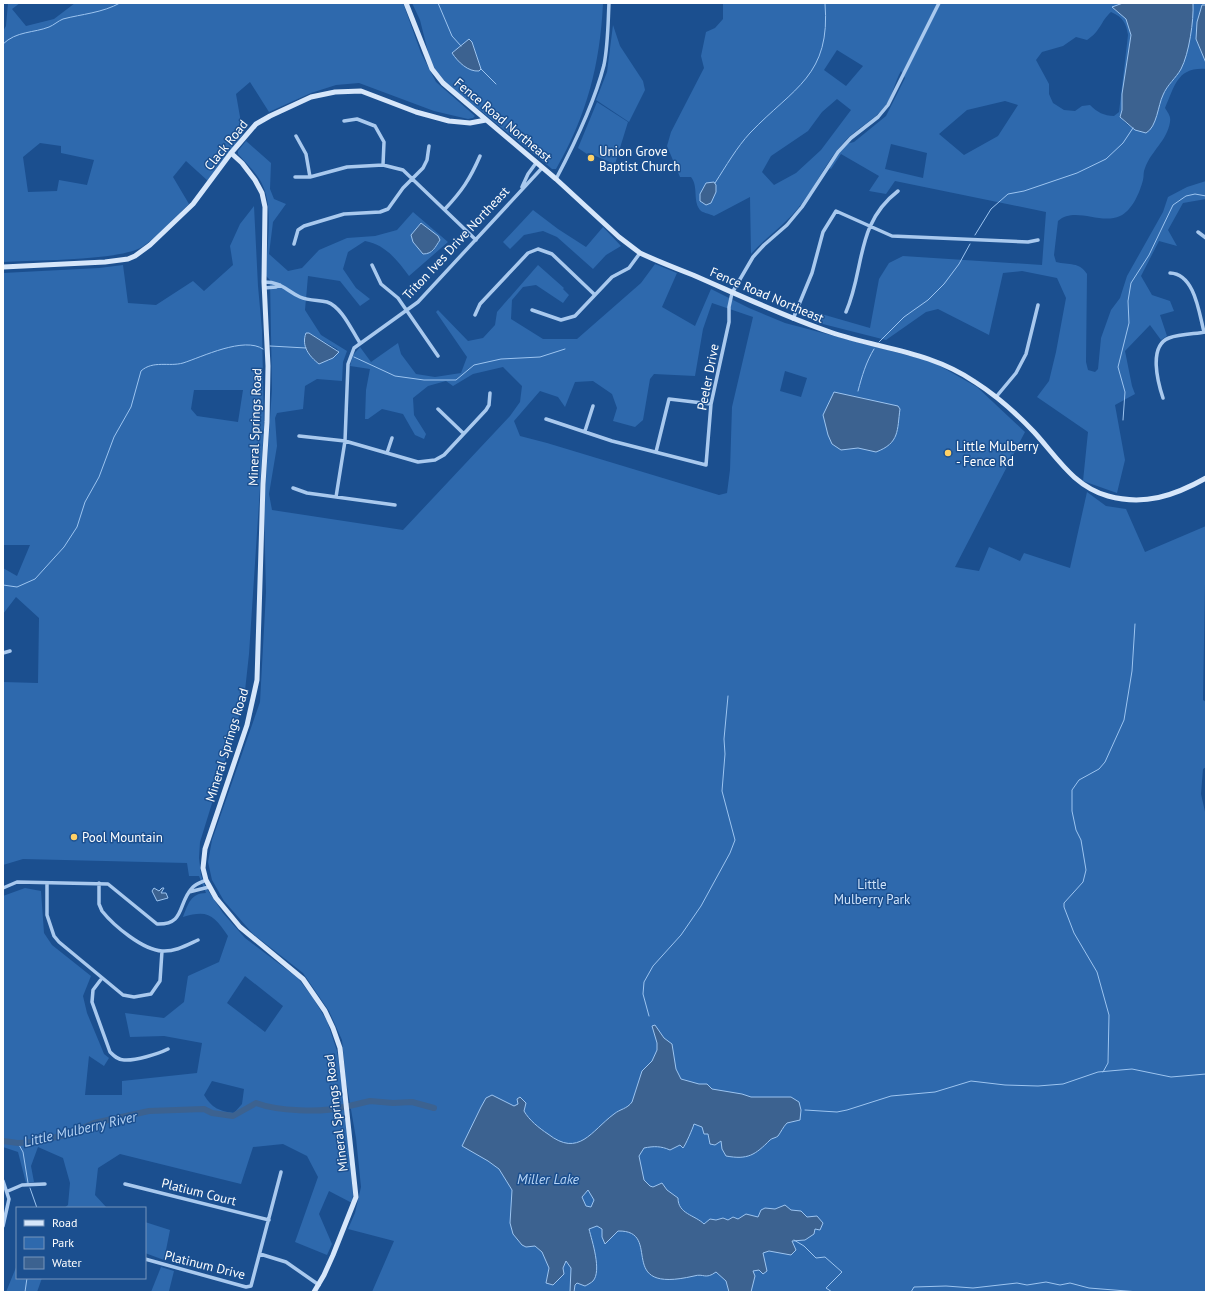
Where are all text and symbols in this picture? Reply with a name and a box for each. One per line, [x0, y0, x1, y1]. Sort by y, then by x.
street label: Fence Road Northeast [451, 74, 556, 166]
street label: Clack Road [200, 116, 252, 174]
place label: Union Grove Baptist Church [599, 143, 680, 175]
marker: Union Grove Baptist Church [586, 153, 596, 163]
street label: Triton Ives Drive Northeast [399, 182, 513, 303]
street label: Fence Road Northeast [708, 263, 827, 327]
street label: Peeler Drive [693, 342, 723, 412]
street label: Mineral Springs Road [244, 368, 266, 486]
place label: Little Mulberry - Fence Rd [956, 438, 1039, 470]
marker: Little Mulberry - Fence Rd [943, 448, 953, 458]
street label: Mineral Springs Road [202, 686, 252, 804]
place label: Pool Mountain [82, 829, 163, 846]
marker: Pool Mountain [69, 832, 79, 842]
park label: Little Mulberry Park [834, 876, 911, 908]
street label: Mineral Springs Road [320, 1053, 352, 1173]
water label: Little Mulberry River [22, 1107, 140, 1151]
water label: Miller Lake [517, 1170, 580, 1188]
street label: Platium Court [160, 1174, 239, 1210]
legend [16, 1207, 146, 1279]
text: Road [52, 1215, 77, 1230]
text: Park [52, 1235, 74, 1250]
street label: Platinum Drive [163, 1247, 247, 1283]
text: Water [52, 1255, 82, 1270]

